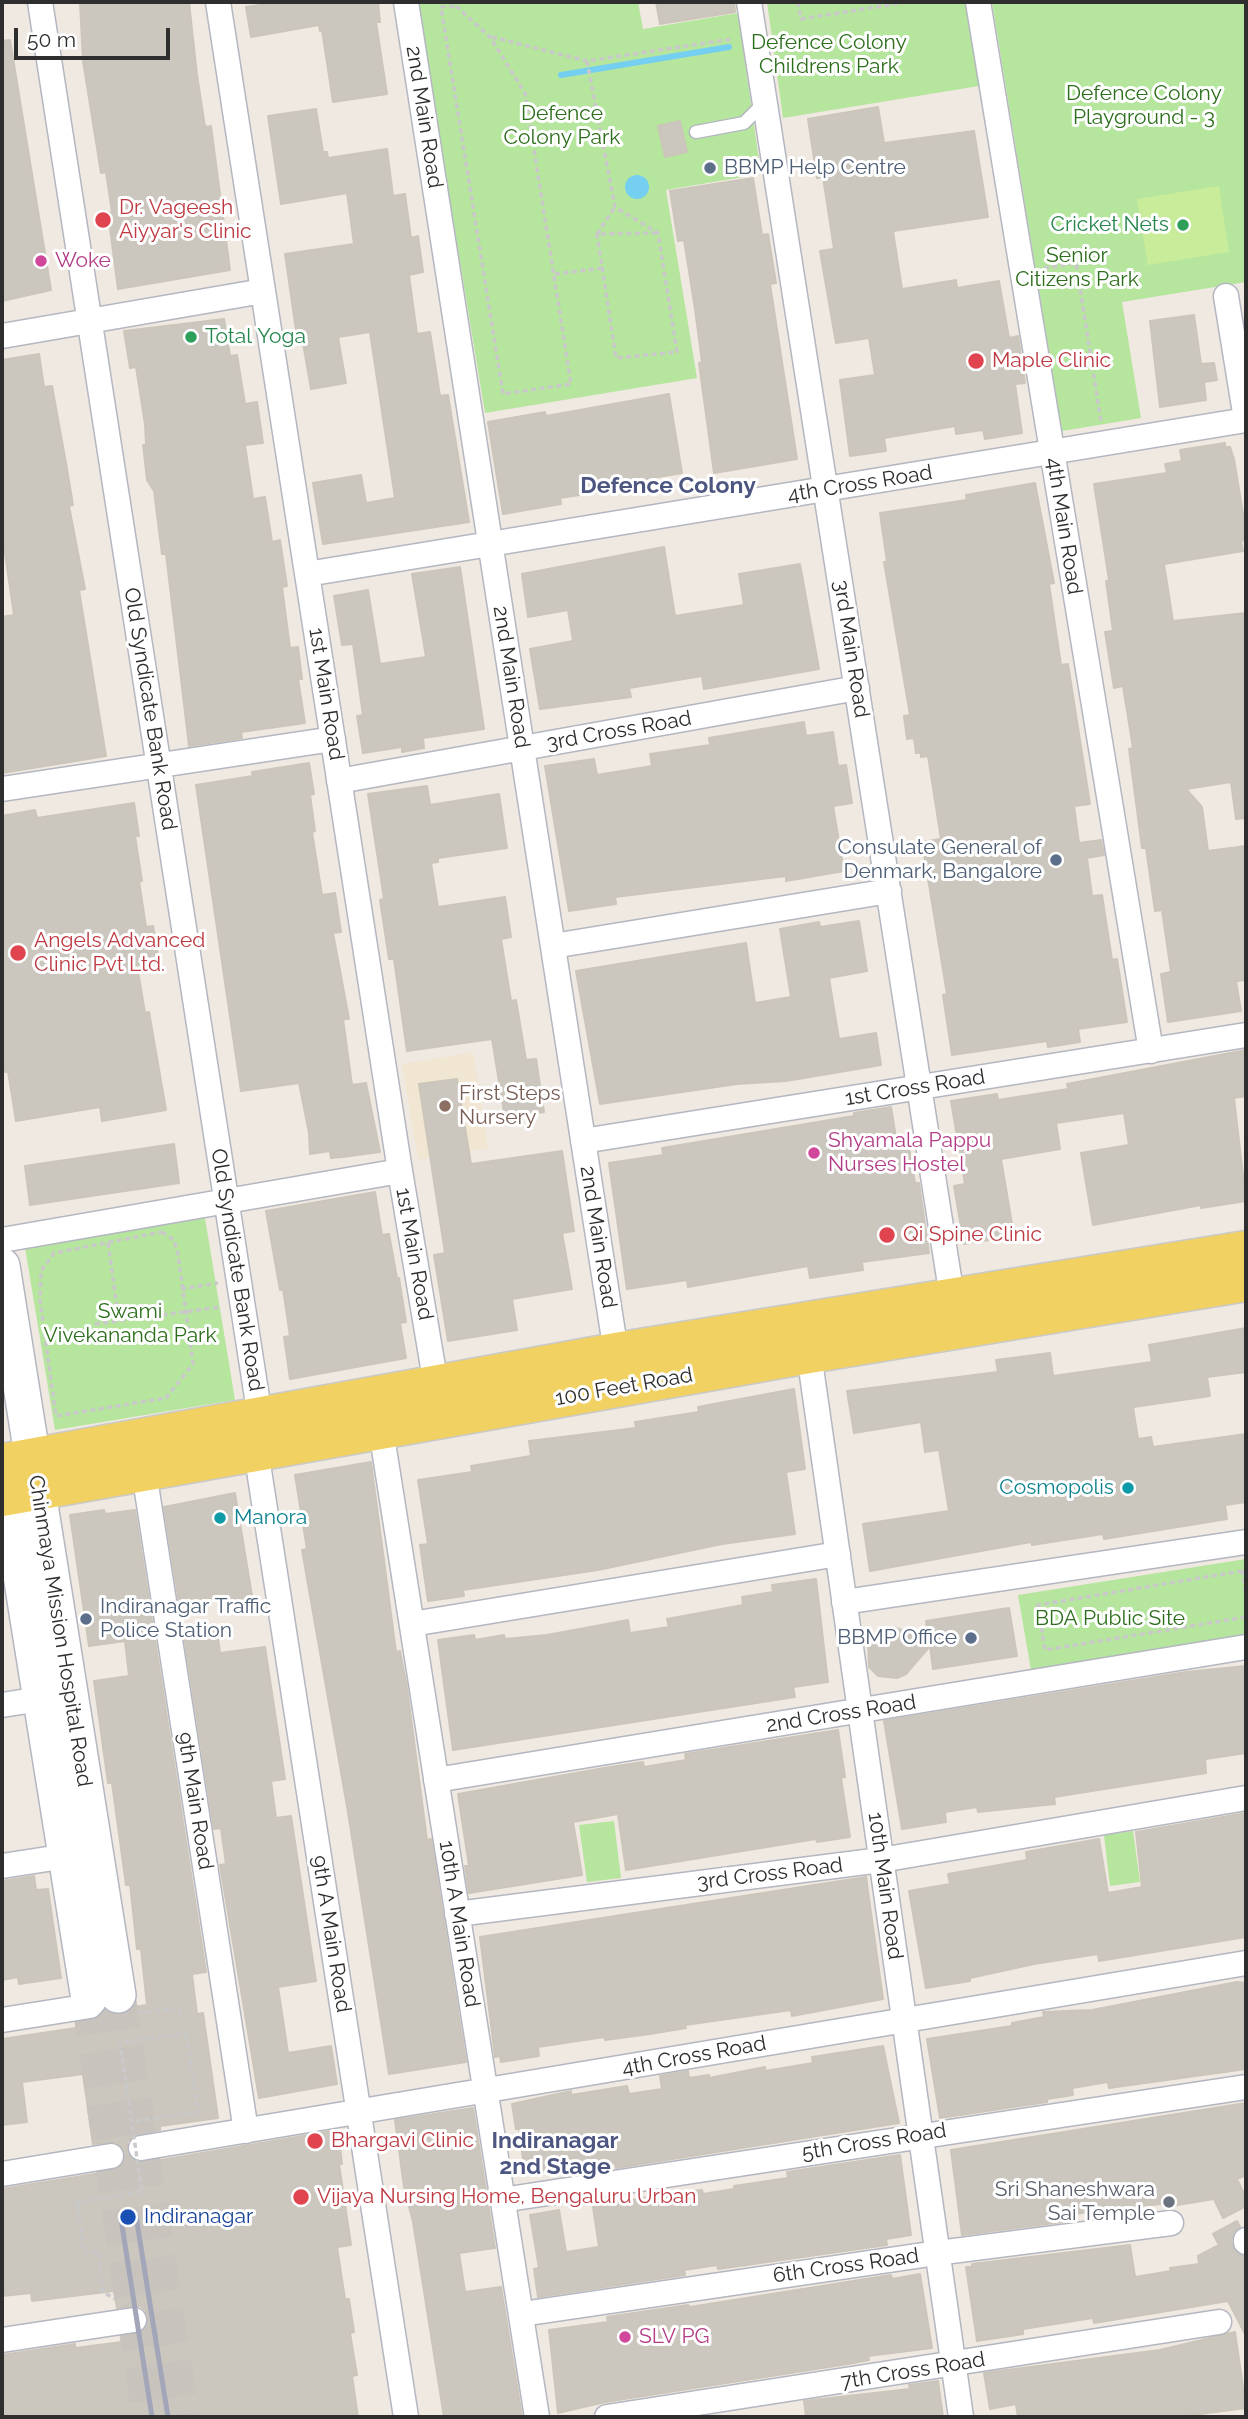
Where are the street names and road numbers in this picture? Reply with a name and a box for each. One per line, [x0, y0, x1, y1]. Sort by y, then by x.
street label: 2nd Main Road [400, 44, 448, 190]
street label: 4th Main Road [1041, 456, 1087, 596]
street label: 4th Cross Road [786, 460, 934, 508]
street label: 3rd Main Road [828, 578, 874, 720]
street label: Old Syndicate Bank Road [118, 586, 182, 832]
street label: 2nd Main Road [487, 604, 535, 750]
street label: 1st Main Road [303, 626, 349, 762]
street label: 3rd Cross Road [545, 706, 693, 756]
street label: 1st Cross Road [843, 1064, 987, 1112]
street label: Old Syndicate Bank Road [205, 1147, 269, 1393]
street label: 2nd Main Road [574, 1164, 622, 1310]
street label: 1st Main Road [390, 1186, 438, 1322]
street label: 100 Feet Road [553, 1363, 695, 1411]
street label: Chinmaya Mission Hospital Road [23, 1473, 97, 1789]
street label: 2nd Cross Road [764, 1690, 918, 1738]
street label: 9th Main Road [172, 1730, 218, 1872]
street label: 10th Main Road [862, 1811, 908, 1961]
street label: 10th A Main Road [433, 1839, 485, 2009]
street label: 3rd Cross Road [696, 1853, 844, 1895]
street label: 9th A Main Road [306, 1854, 356, 2014]
street label: 4th Cross Road [620, 2031, 768, 2081]
street label: 5th Cross Road [800, 2118, 948, 2166]
street label: 6th Cross Road [771, 2243, 921, 2289]
street label: 7th Cross Road [839, 2347, 987, 2395]

